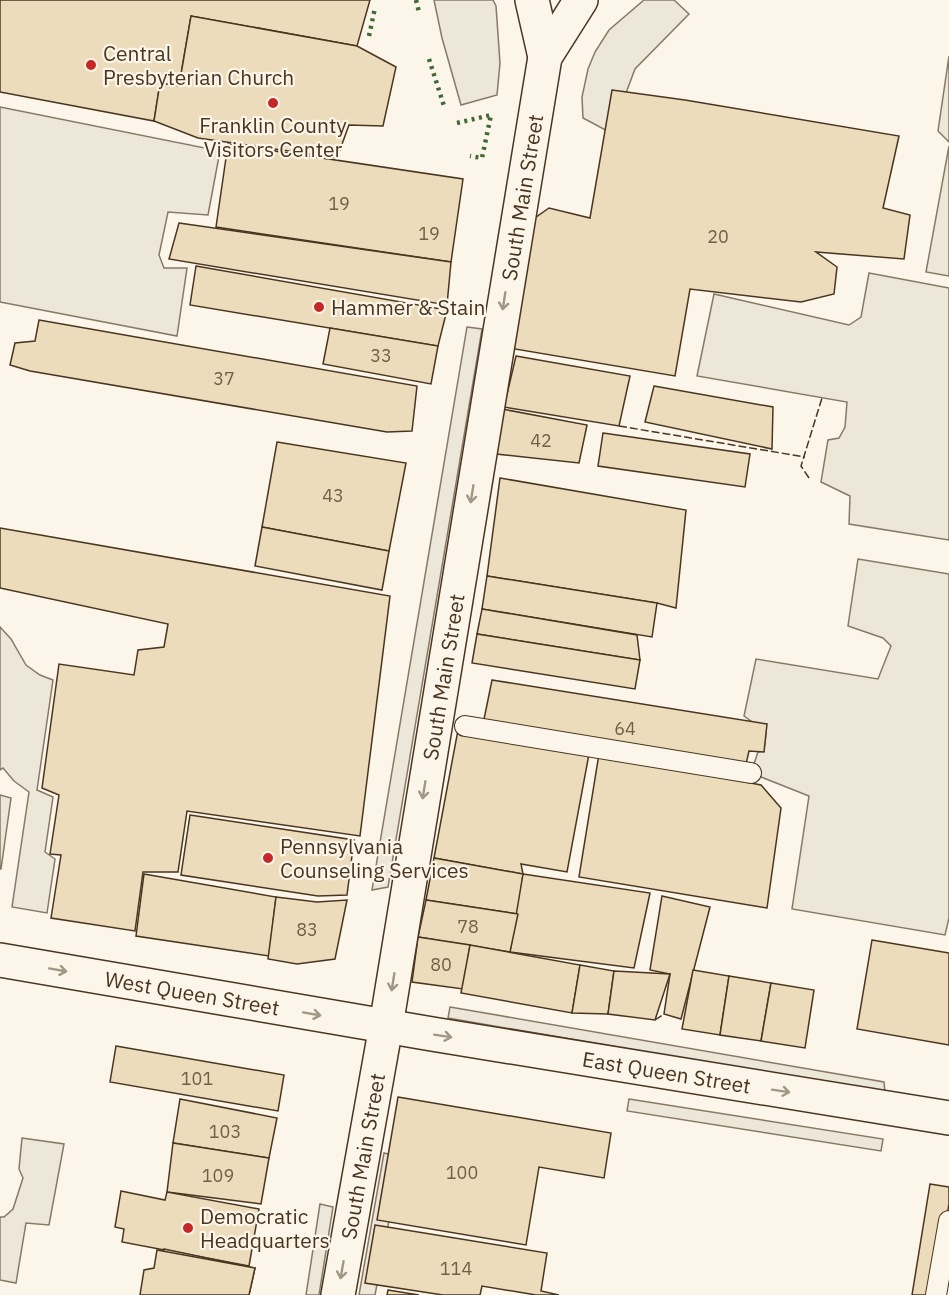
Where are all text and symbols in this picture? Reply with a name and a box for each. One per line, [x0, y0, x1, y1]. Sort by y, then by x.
place label: Central Presbyterian Church [103, 39, 294, 91]
marker: Central Presbyterian Church [84, 58, 98, 72]
marker: Franklin County Visitors Center [266, 96, 280, 110]
place label: Franklin County Visitors Center [199, 111, 347, 163]
street label: South Main Street [495, 112, 549, 283]
house number: 19 [328, 192, 350, 215]
house number: 19 [418, 222, 440, 245]
house number: 20 [707, 225, 729, 248]
one-way arrow [498, 291, 509, 311]
place label: Hammer & Stain [331, 293, 485, 321]
marker: Hammer & Stain [312, 300, 326, 314]
house number: 33 [370, 344, 392, 367]
house number: 37 [213, 367, 235, 390]
house number: 42 [530, 429, 552, 452]
one-way arrow [466, 483, 477, 503]
house number: 43 [322, 484, 344, 507]
street label: South Main Street [416, 592, 471, 762]
house number: 64 [614, 717, 636, 740]
one-way arrow [418, 779, 429, 799]
place label: Pennsylvania Counseling Services [280, 832, 469, 884]
marker: Pennsylvania Counseling Services [261, 851, 275, 865]
house number: 78 [457, 915, 479, 938]
house number: 83 [296, 918, 318, 941]
house number: 80 [430, 953, 452, 976]
street label: West Queen Street [103, 964, 282, 1022]
one-way arrow [47, 965, 67, 976]
one-way arrow [387, 972, 398, 992]
one-way arrow [302, 1009, 321, 1020]
one-way arrow [433, 1031, 453, 1042]
street label: East Queen Street [580, 1045, 753, 1100]
house number: 101 [181, 1067, 213, 1090]
street label: South Main Street [334, 1071, 391, 1241]
one-way arrow [771, 1086, 790, 1097]
house number: 103 [209, 1120, 241, 1143]
house number: 100 [446, 1161, 478, 1184]
house number: 109 [202, 1164, 234, 1187]
place label: Democratic Headquarters [200, 1202, 330, 1254]
marker: Democratic Headquarters [181, 1221, 195, 1235]
house number: 114 [440, 1257, 472, 1280]
one-way arrow [337, 1259, 348, 1279]

